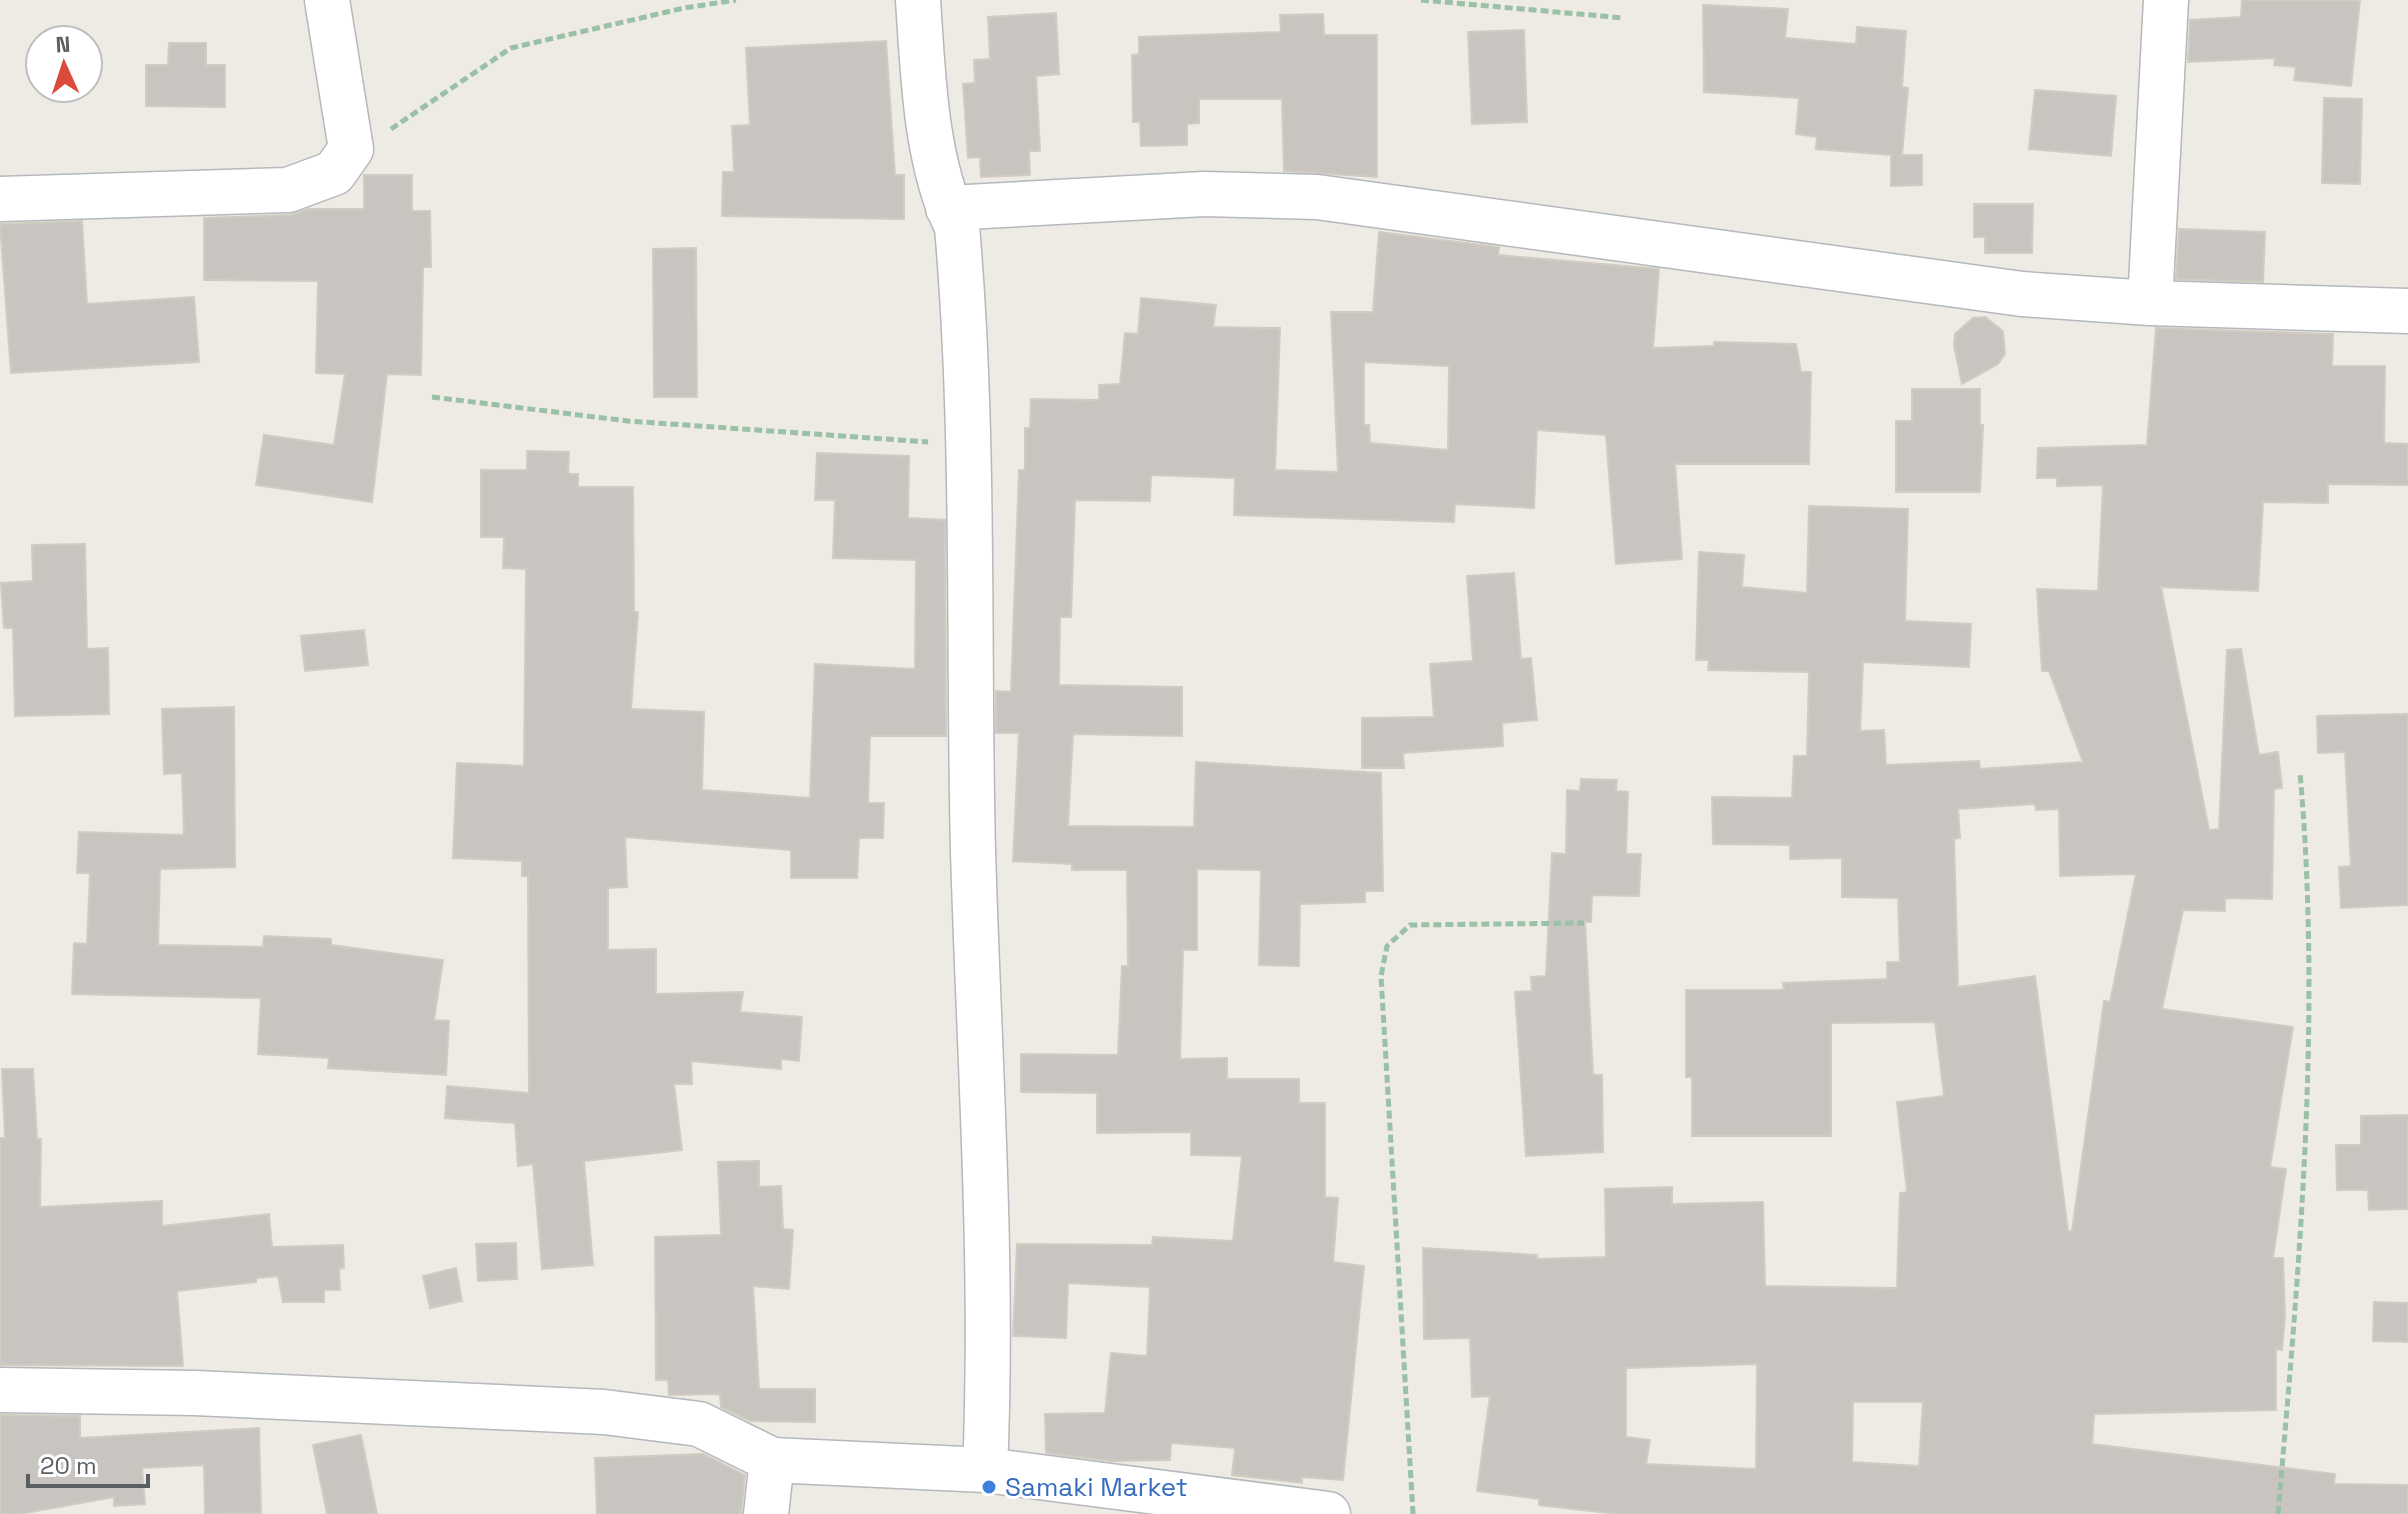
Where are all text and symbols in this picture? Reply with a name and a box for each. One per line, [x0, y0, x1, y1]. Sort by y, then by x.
north arrow [24, 24, 104, 104]
text: N [55, 30, 71, 58]
scale bar [28, 1438, 148, 1488]
text: 20 m [40, 1450, 97, 1481]
place label: Samaki Market [1005, 1470, 1188, 1504]
marker: Samaki Market [980, 1478, 998, 1496]

